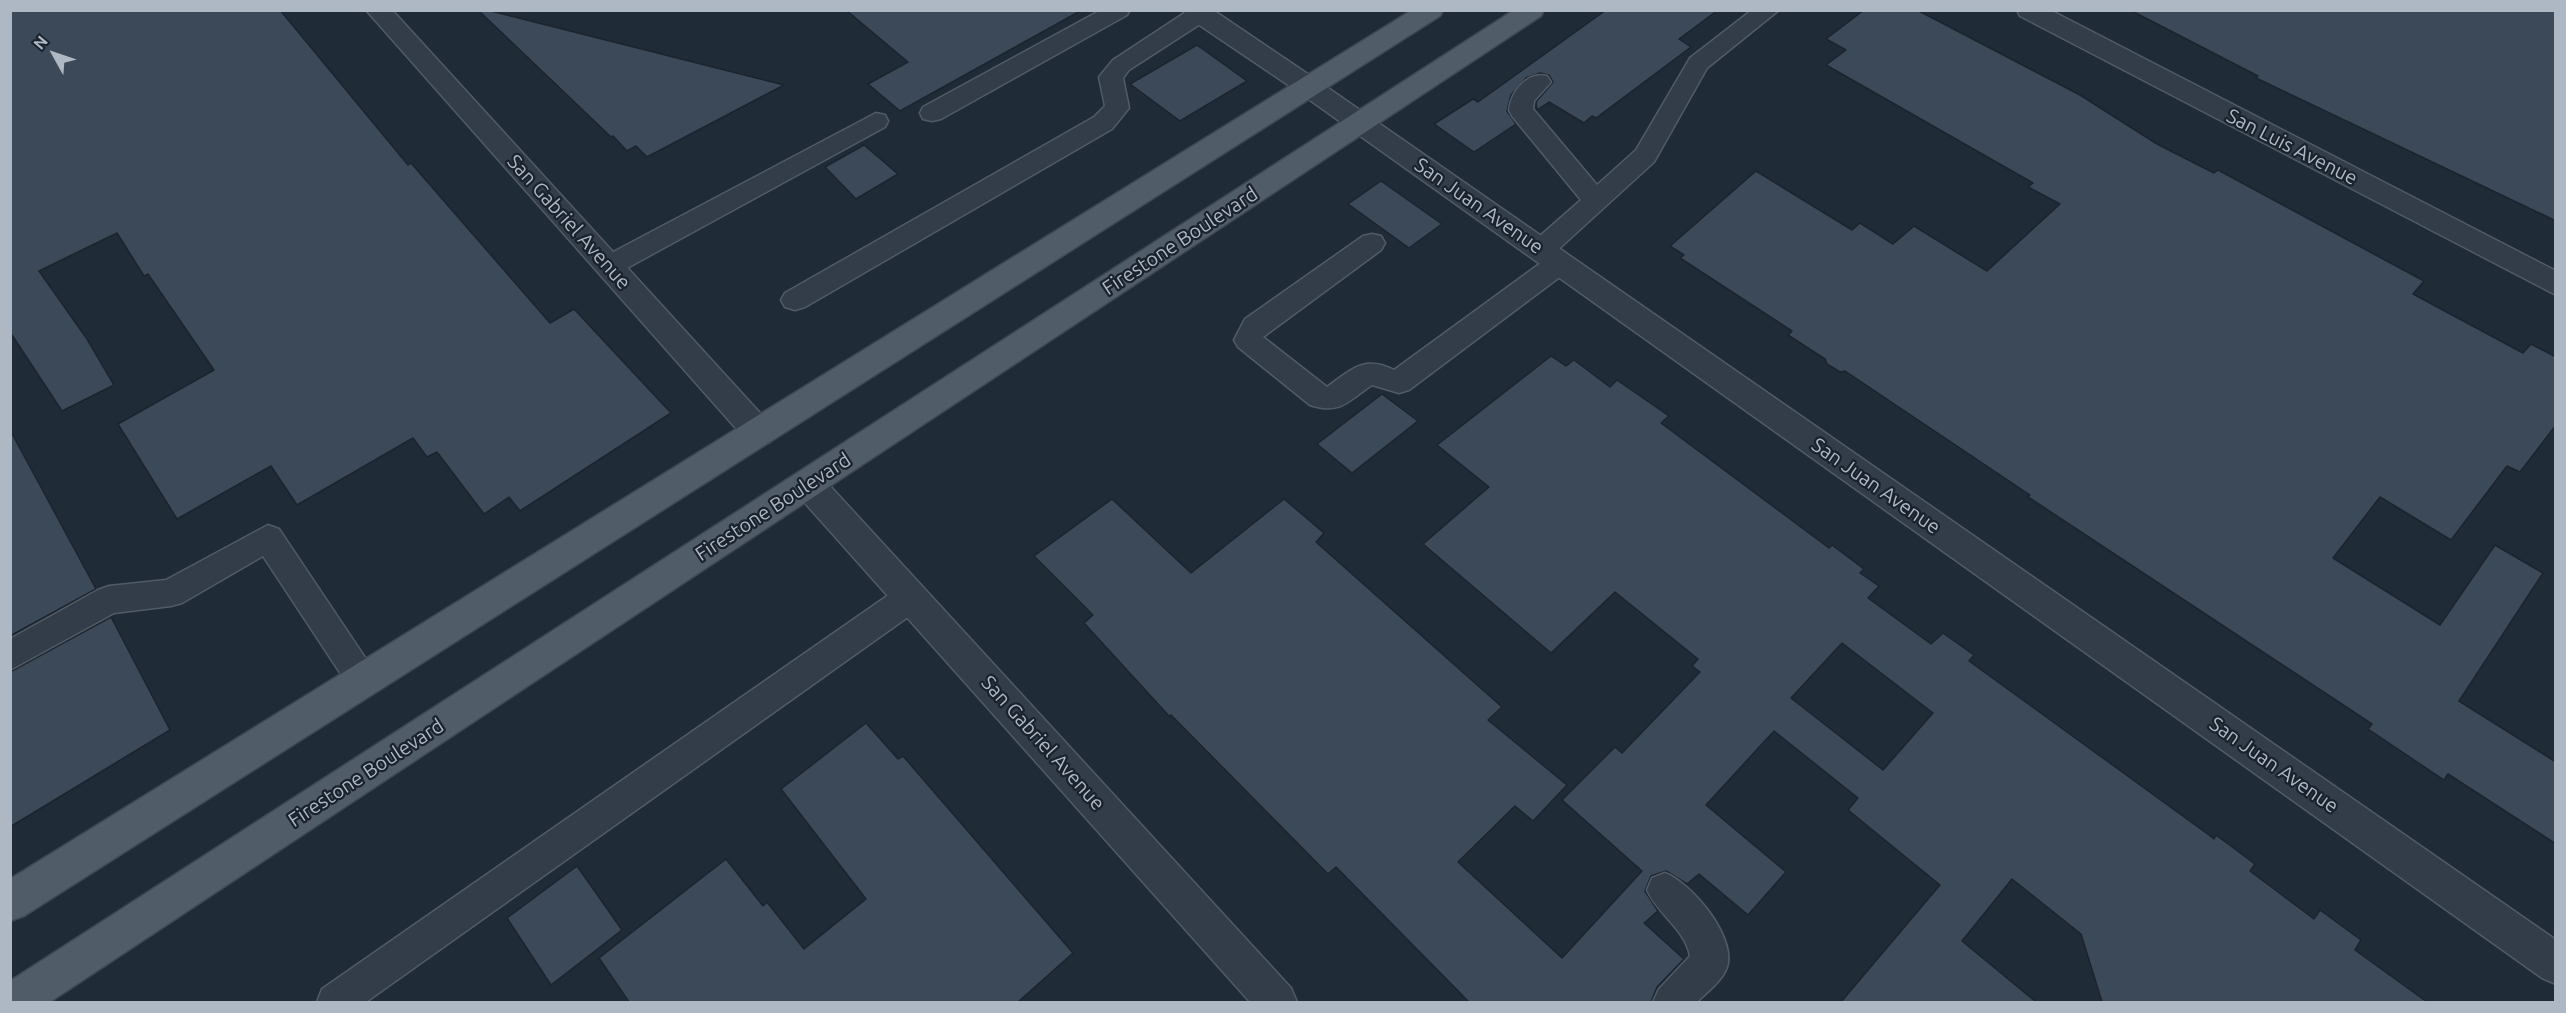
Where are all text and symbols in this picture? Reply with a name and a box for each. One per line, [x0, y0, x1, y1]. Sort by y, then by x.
north arrow [24, 24, 84, 84]
text: N [29, 32, 51, 53]
street label: San Luis Avenue [2222, 104, 2362, 190]
street label: San Gabriel Avenue [502, 150, 636, 294]
street label: San Juan Avenue [1410, 153, 1548, 259]
street label: Firestone Boulevard [1098, 182, 1262, 300]
street label: San Juan Avenue [1807, 433, 1945, 539]
street label: Firestone Boulevard [691, 448, 855, 566]
street label: San Gabriel Avenue [976, 671, 1110, 815]
street label: San Juan Avenue [2205, 712, 2343, 818]
street label: Firestone Boulevard [284, 714, 448, 832]

